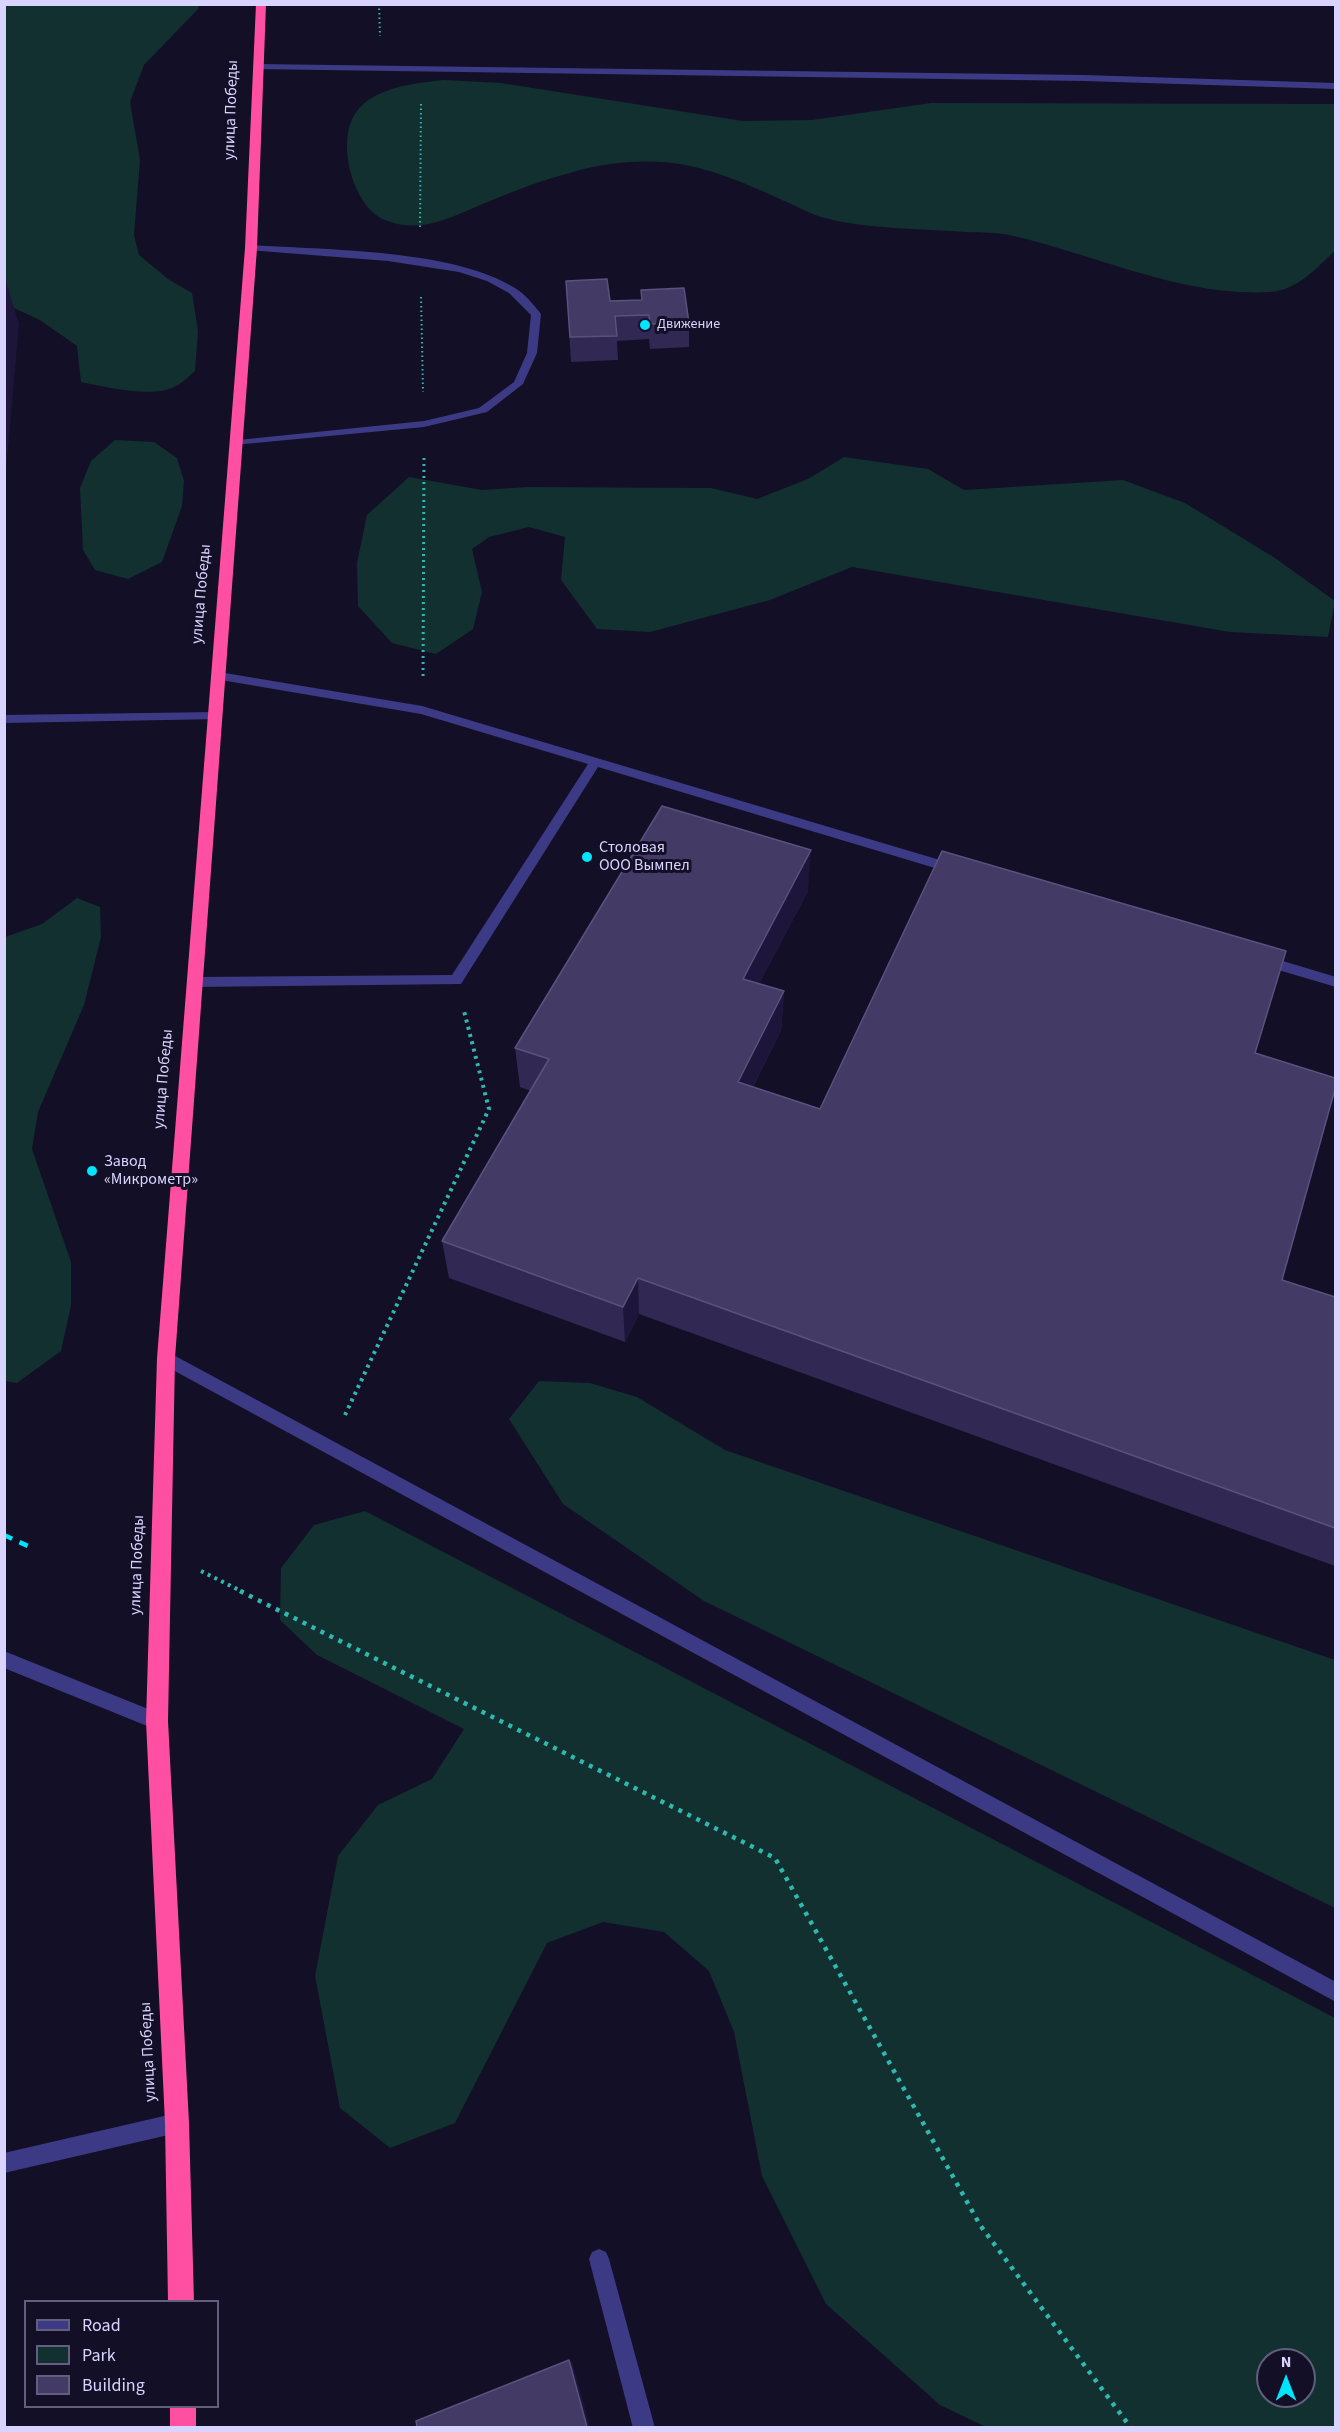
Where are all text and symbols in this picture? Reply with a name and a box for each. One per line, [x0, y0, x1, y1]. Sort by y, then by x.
street label: улица Победы [221, 60, 243, 160]
place label: Движение [657, 317, 720, 333]
marker: Движение [638, 318, 652, 332]
street label: улица Победы [188, 543, 216, 645]
place label: Столовая ООО Вымпел [599, 838, 690, 876]
marker: Столовая ООО Вымпел [580, 850, 594, 864]
street label: улица Победы [150, 1028, 178, 1130]
place label: Завод «Микрометр» [104, 1152, 198, 1190]
marker: Завод «Микрометр» [85, 1164, 99, 1178]
street label: улица Победы [127, 1515, 149, 1615]
street label: улица Победы [137, 2002, 161, 2102]
legend [24, 2300, 219, 2408]
text: Road [82, 2313, 121, 2338]
text: Park [82, 2343, 116, 2368]
north arrow [1256, 2348, 1316, 2408]
text: N [1281, 2351, 1291, 2373]
text: Building [82, 2373, 145, 2398]

